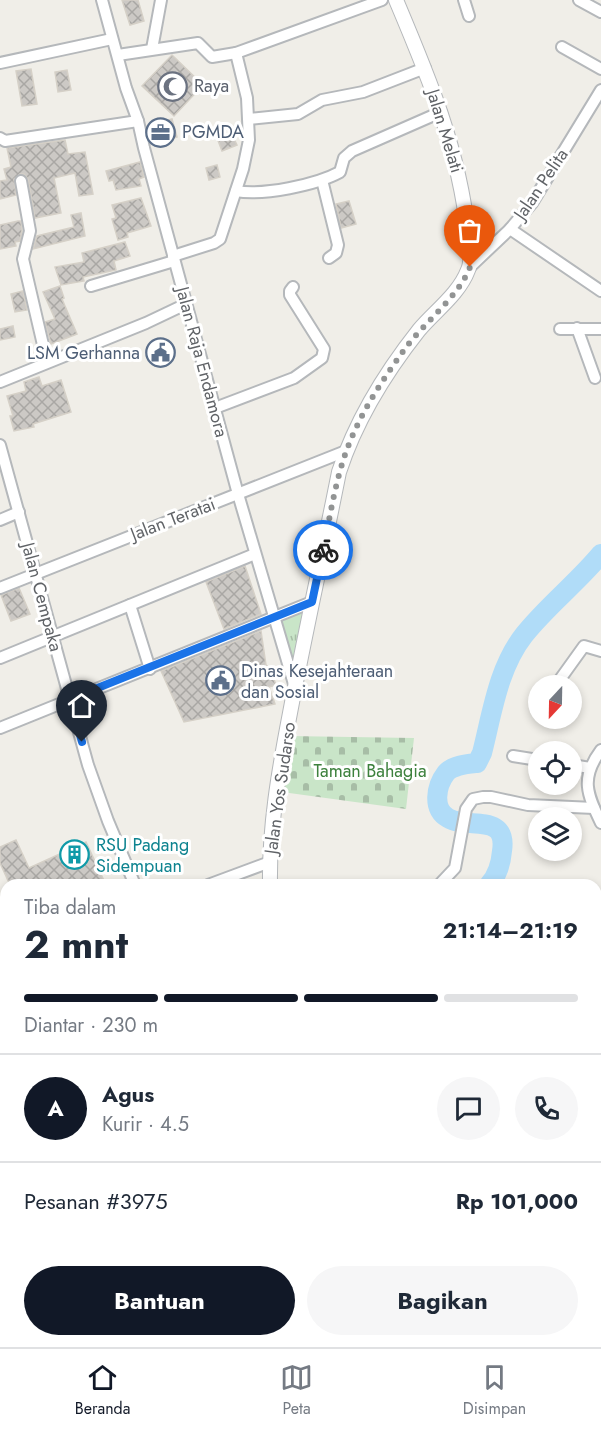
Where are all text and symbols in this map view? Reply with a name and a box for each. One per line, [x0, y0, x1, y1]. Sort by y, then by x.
mosque icon: Raya [157, 70, 189, 102]
place label: Raya [194, 73, 229, 99]
street label: Jalan Melati [419, 84, 470, 176]
office icon: PGMDA [145, 116, 177, 148]
place label: PGMDA [182, 119, 244, 145]
street label: Jalan Pelita [506, 143, 574, 227]
pin [444, 205, 495, 267]
icon: bag [453, 214, 486, 247]
street label: Jalan Raja Endamora [169, 282, 235, 440]
public building icon: LSM Gerhanna [145, 337, 177, 369]
place label: LSM Gerhanna [27, 340, 140, 366]
street label: Jalan Teratai [125, 491, 219, 548]
courier [293, 520, 353, 580]
icon: bike [307, 534, 340, 567]
street label: Jalan Cempaka [14, 538, 69, 654]
place label: Dinas Kesejahteraan dan Sosial [241, 658, 393, 705]
public building icon: Dinas Kesejahteraan dan Sosial [204, 665, 236, 697]
north arrow [528, 675, 582, 729]
map controls [528, 675, 582, 861]
pin [56, 680, 107, 742]
icon: home [65, 689, 98, 722]
street label: Jalan Yos Sudarso [258, 720, 302, 858]
button: locate [528, 741, 582, 795]
park label: Taman Bahagia [313, 758, 427, 784]
button: layers [528, 807, 582, 861]
place label: RSU Padang Sidempuan [96, 832, 189, 879]
building icon: RSU Padang Sidempuan [59, 839, 91, 871]
text: Tiba dalam [24, 893, 116, 922]
text: 21:14–21:19 [443, 914, 578, 946]
text: 2 mnt [24, 916, 128, 973]
text: Diantar · 230 m [24, 1011, 158, 1040]
button: chat [437, 1077, 500, 1140]
button: phone [515, 1077, 578, 1140]
text: Agus [102, 1078, 154, 1110]
text: A [47, 1092, 64, 1124]
text: Kurir · 4.5 [102, 1110, 189, 1139]
text: Pesanan #3975 [24, 1185, 168, 1217]
text: Rp 101,000 [456, 1185, 578, 1217]
button: Bantuan [24, 1266, 295, 1335]
button: Bagikan [307, 1266, 578, 1335]
tab: Beranda [75, 1361, 130, 1420]
tab: Peta [280, 1361, 313, 1420]
tab: Disimpan [463, 1361, 526, 1420]

